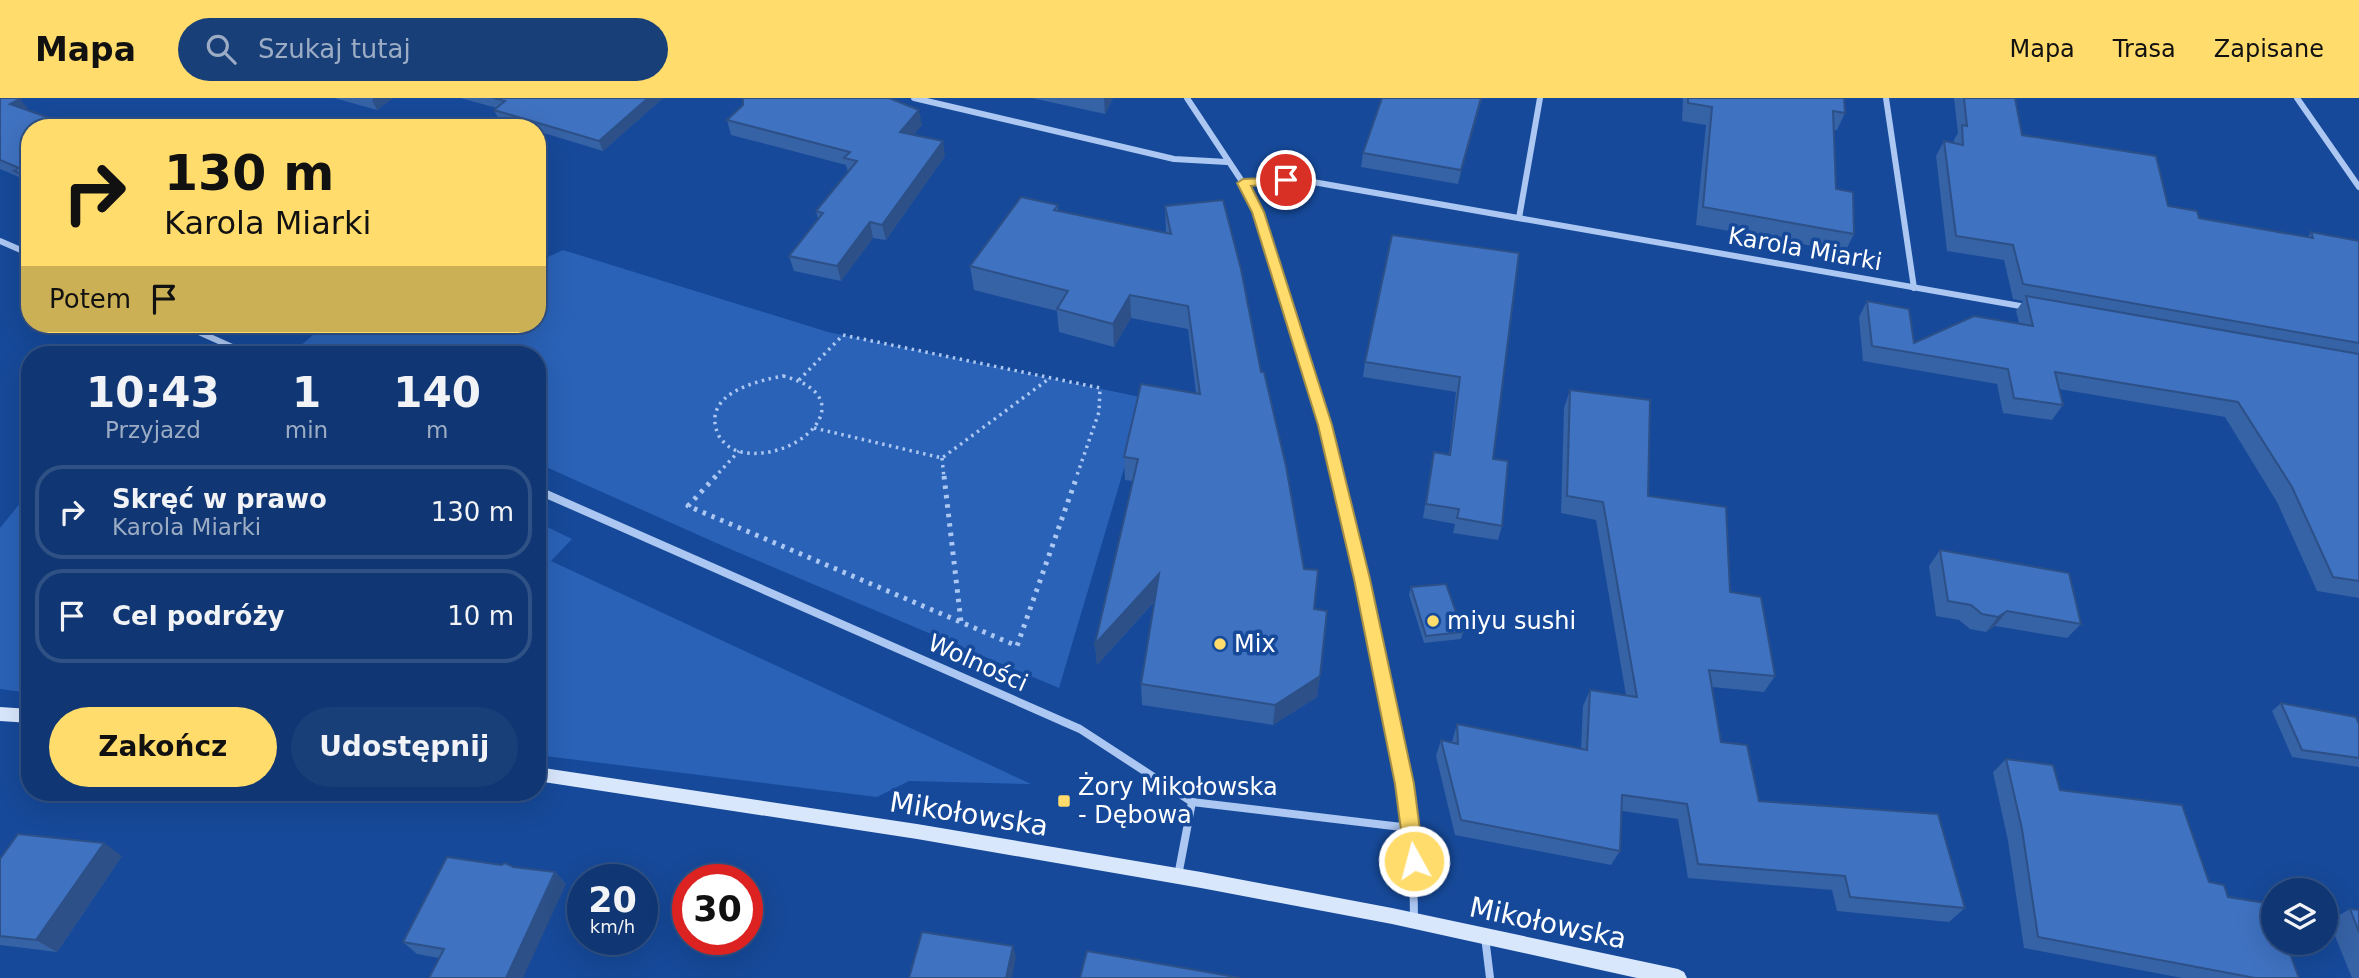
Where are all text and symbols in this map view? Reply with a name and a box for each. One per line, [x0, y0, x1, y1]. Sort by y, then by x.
search box [178, 18, 668, 81]
text: Mapa [35, 30, 136, 69]
icon: search [202, 30, 240, 68]
text: Szukaj tutaj [258, 34, 411, 64]
text: Mapa [2009, 35, 2075, 63]
text: Trasa [2113, 35, 2176, 63]
text: Zapisane [2214, 35, 2324, 63]
text: 130 m [164, 145, 334, 202]
icon: right [49, 147, 140, 238]
pin [1256, 150, 1316, 210]
icon: arrive [1267, 161, 1305, 199]
text: Karola Miarki [164, 204, 371, 242]
street label: Karola Miarki [1726, 222, 1884, 276]
icon: arrive [145, 280, 183, 318]
text: Potem [49, 284, 131, 314]
text: 10:43 [86, 368, 220, 417]
text: 1 [292, 368, 321, 417]
text: 140 [393, 368, 481, 417]
text: Przyjazd [105, 417, 201, 443]
text: min [285, 417, 328, 443]
text: m [426, 417, 448, 443]
text: Skręć w prawo [112, 484, 327, 514]
icon: right [53, 493, 91, 531]
text: 130 m [431, 497, 514, 527]
text: Karola Miarki [112, 514, 261, 540]
icon: arrive [53, 597, 91, 635]
text: Cel podróży [112, 601, 285, 631]
text: 10 m [447, 601, 514, 631]
place label: miyu sushi [1447, 607, 1576, 635]
marker: miyu sushi [1425, 613, 1441, 629]
street label: Wolności [924, 629, 1032, 697]
place label: Mix [1234, 630, 1276, 658]
marker: Mix [1212, 636, 1228, 652]
button: Zakończ [49, 707, 277, 787]
button: Udostępnij [291, 707, 518, 787]
place label: Żory Mikołowska - Dębowa [1078, 772, 1278, 829]
street label: Mikołowska [888, 785, 1050, 843]
marker: Żory Mikołowska - Dębowa [1056, 793, 1072, 809]
position arrow [1377, 824, 1451, 898]
speed limit sign: 30 [672, 864, 763, 955]
map controls [2261, 878, 2338, 955]
button: layers [2261, 878, 2338, 955]
text: 20 [588, 880, 637, 920]
street label: Mikołowska [1466, 890, 1630, 956]
text: km/h [590, 916, 635, 937]

